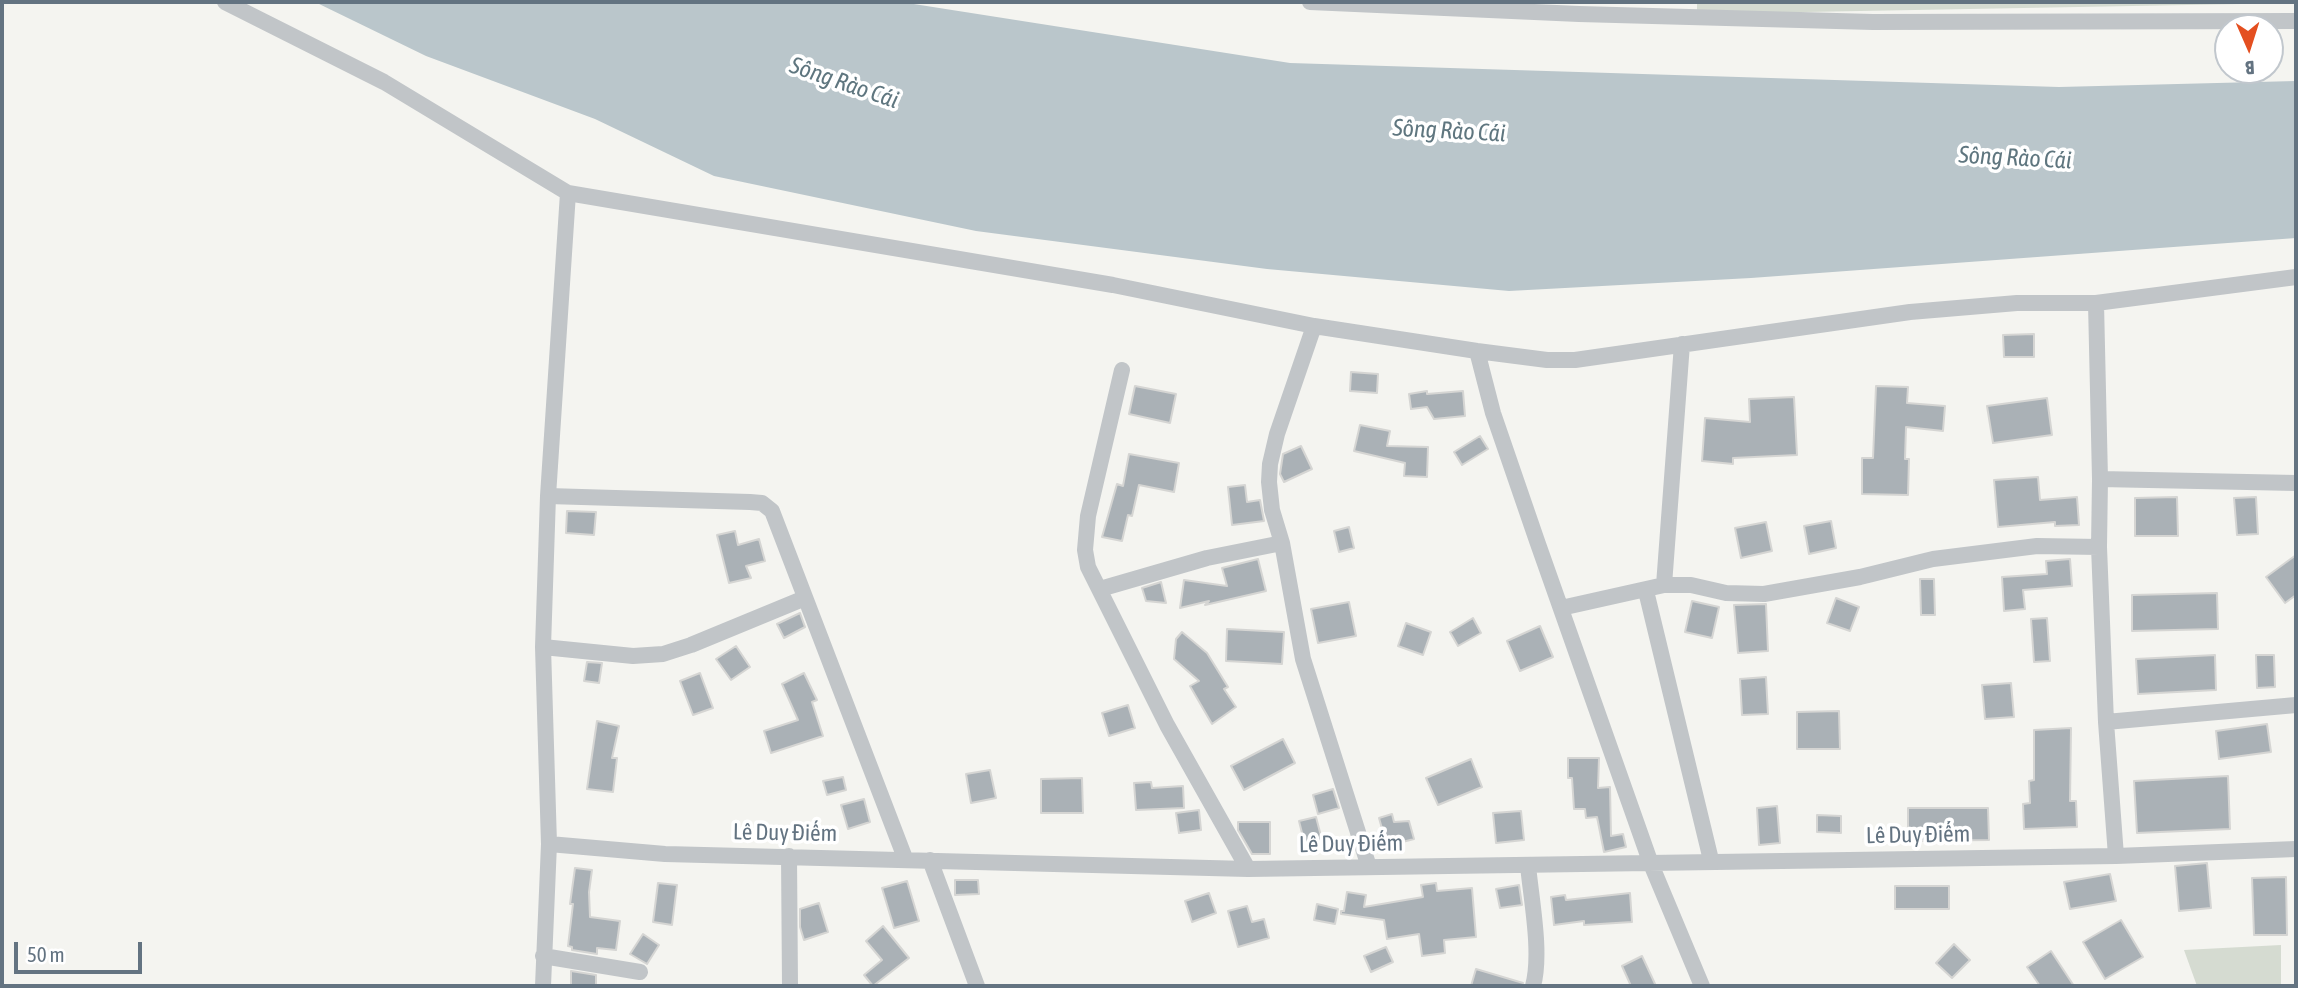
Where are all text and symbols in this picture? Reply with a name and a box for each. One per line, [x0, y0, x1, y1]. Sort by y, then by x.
north arrow [2214, 14, 2284, 84]
water label: Sông Rào Cái [786, 51, 902, 115]
text: B [2245, 57, 2255, 79]
water label: Sông Rào Cái [1392, 114, 1506, 148]
water label: Sông Rào Cái [1958, 141, 2072, 175]
street label: Lê Duy Điếm [733, 818, 837, 848]
street label: Lê Duy Điếm [1866, 820, 1970, 850]
street label: Lê Duy Điếm [1299, 829, 1403, 859]
scale bar [18, 928, 145, 972]
text: 50 m [27, 942, 65, 966]

